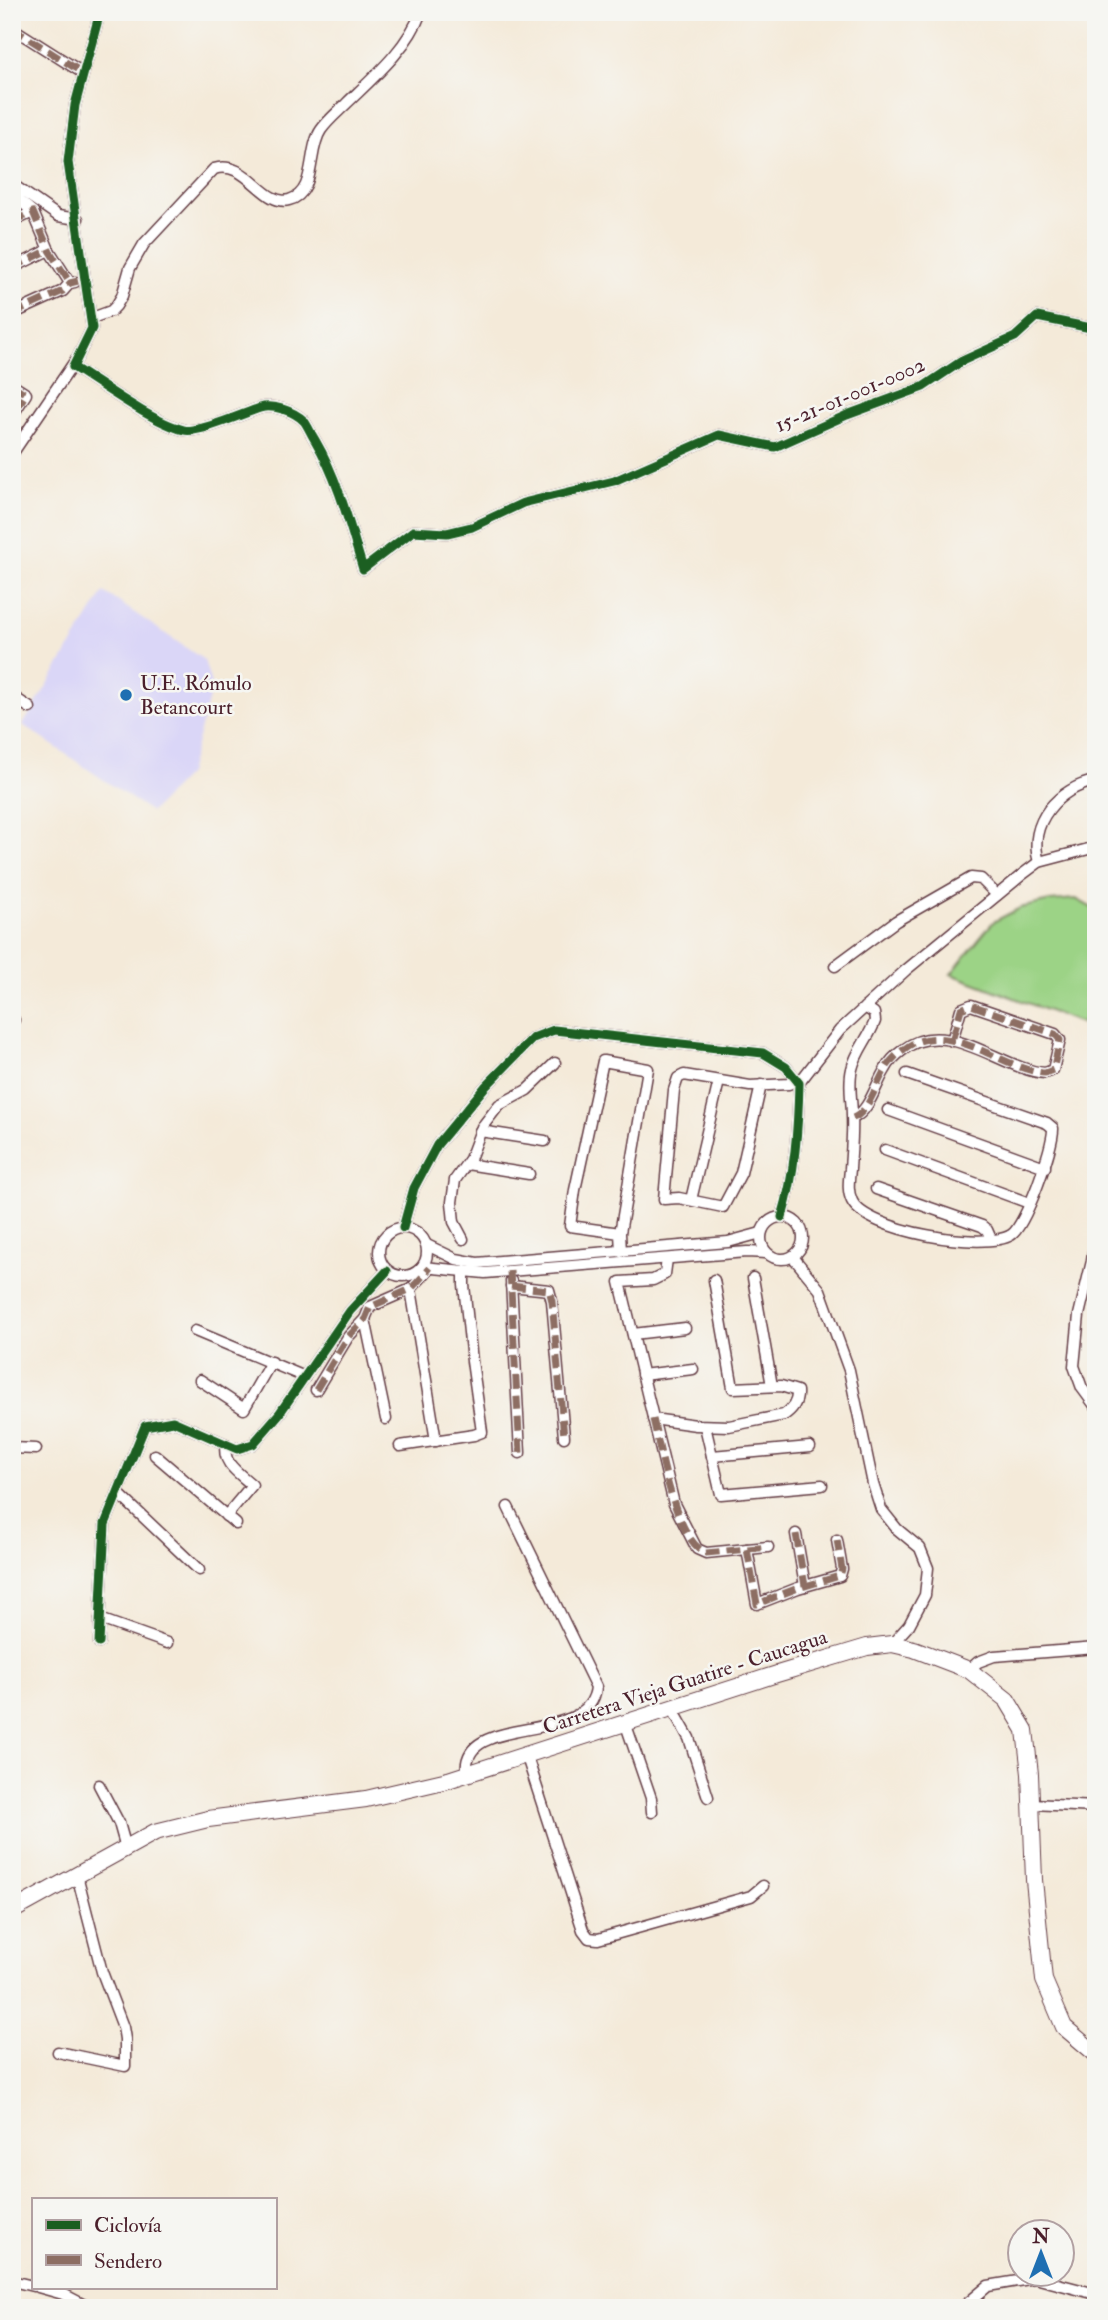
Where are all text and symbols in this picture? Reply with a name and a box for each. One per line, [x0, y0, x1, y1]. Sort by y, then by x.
street label: 15-21-01-001-0002 [771, 351, 929, 439]
place label: U.E. Rómulo Betancourt [140, 670, 252, 721]
marker: U.E. Rómulo Betancourt [118, 687, 134, 703]
street label: Carretera Vieja Guatire - Caucagua [539, 1623, 831, 1741]
legend [32, 2198, 276, 2288]
text: Ciclovía [94, 2212, 162, 2239]
north arrow [1006, 2218, 1076, 2288]
text: N [1031, 2225, 1050, 2249]
text: Sendero [94, 2248, 162, 2275]

